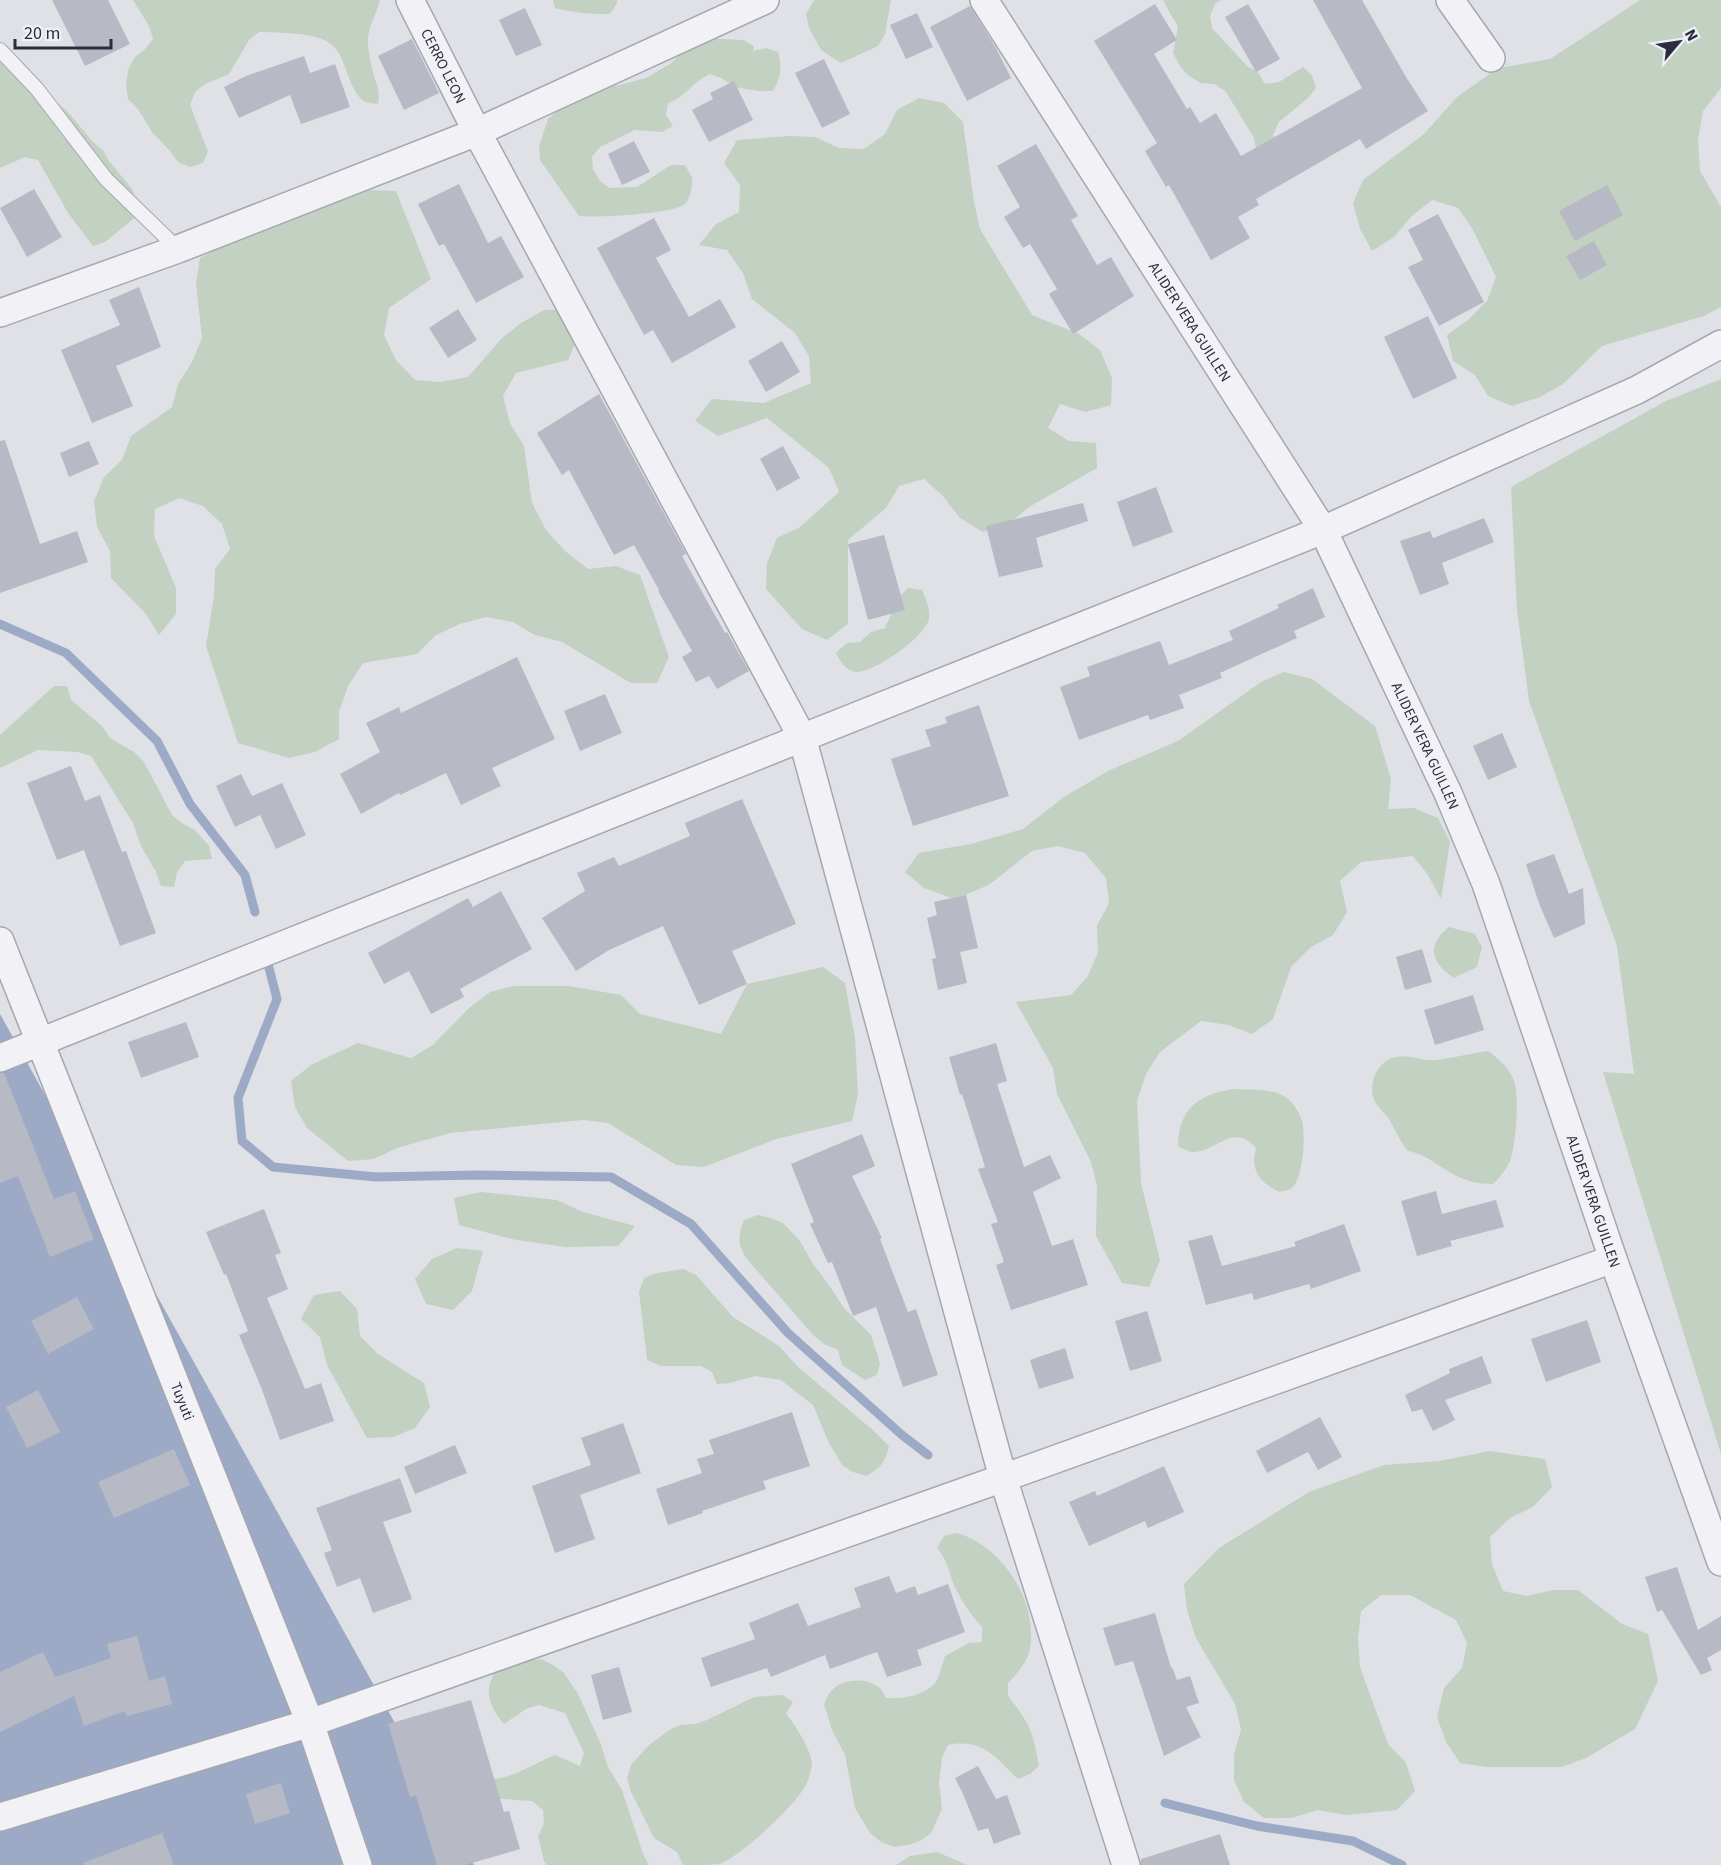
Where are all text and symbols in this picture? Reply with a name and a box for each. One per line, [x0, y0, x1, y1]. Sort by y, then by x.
scale bar [15, 12, 111, 50]
north arrow [1649, 12, 1709, 72]
text: 20 m [24, 21, 60, 46]
street label: CERRO LEON [415, 25, 471, 107]
text: N [1679, 25, 1703, 45]
street label: ALIDER VERA GUILLEN [1143, 258, 1236, 386]
street label: ALIDER VERA GUILLEN [1386, 679, 1464, 813]
street label: ALIDER VERA GUILLEN [1561, 1133, 1625, 1271]
street label: Tuyuti [165, 1379, 199, 1424]

